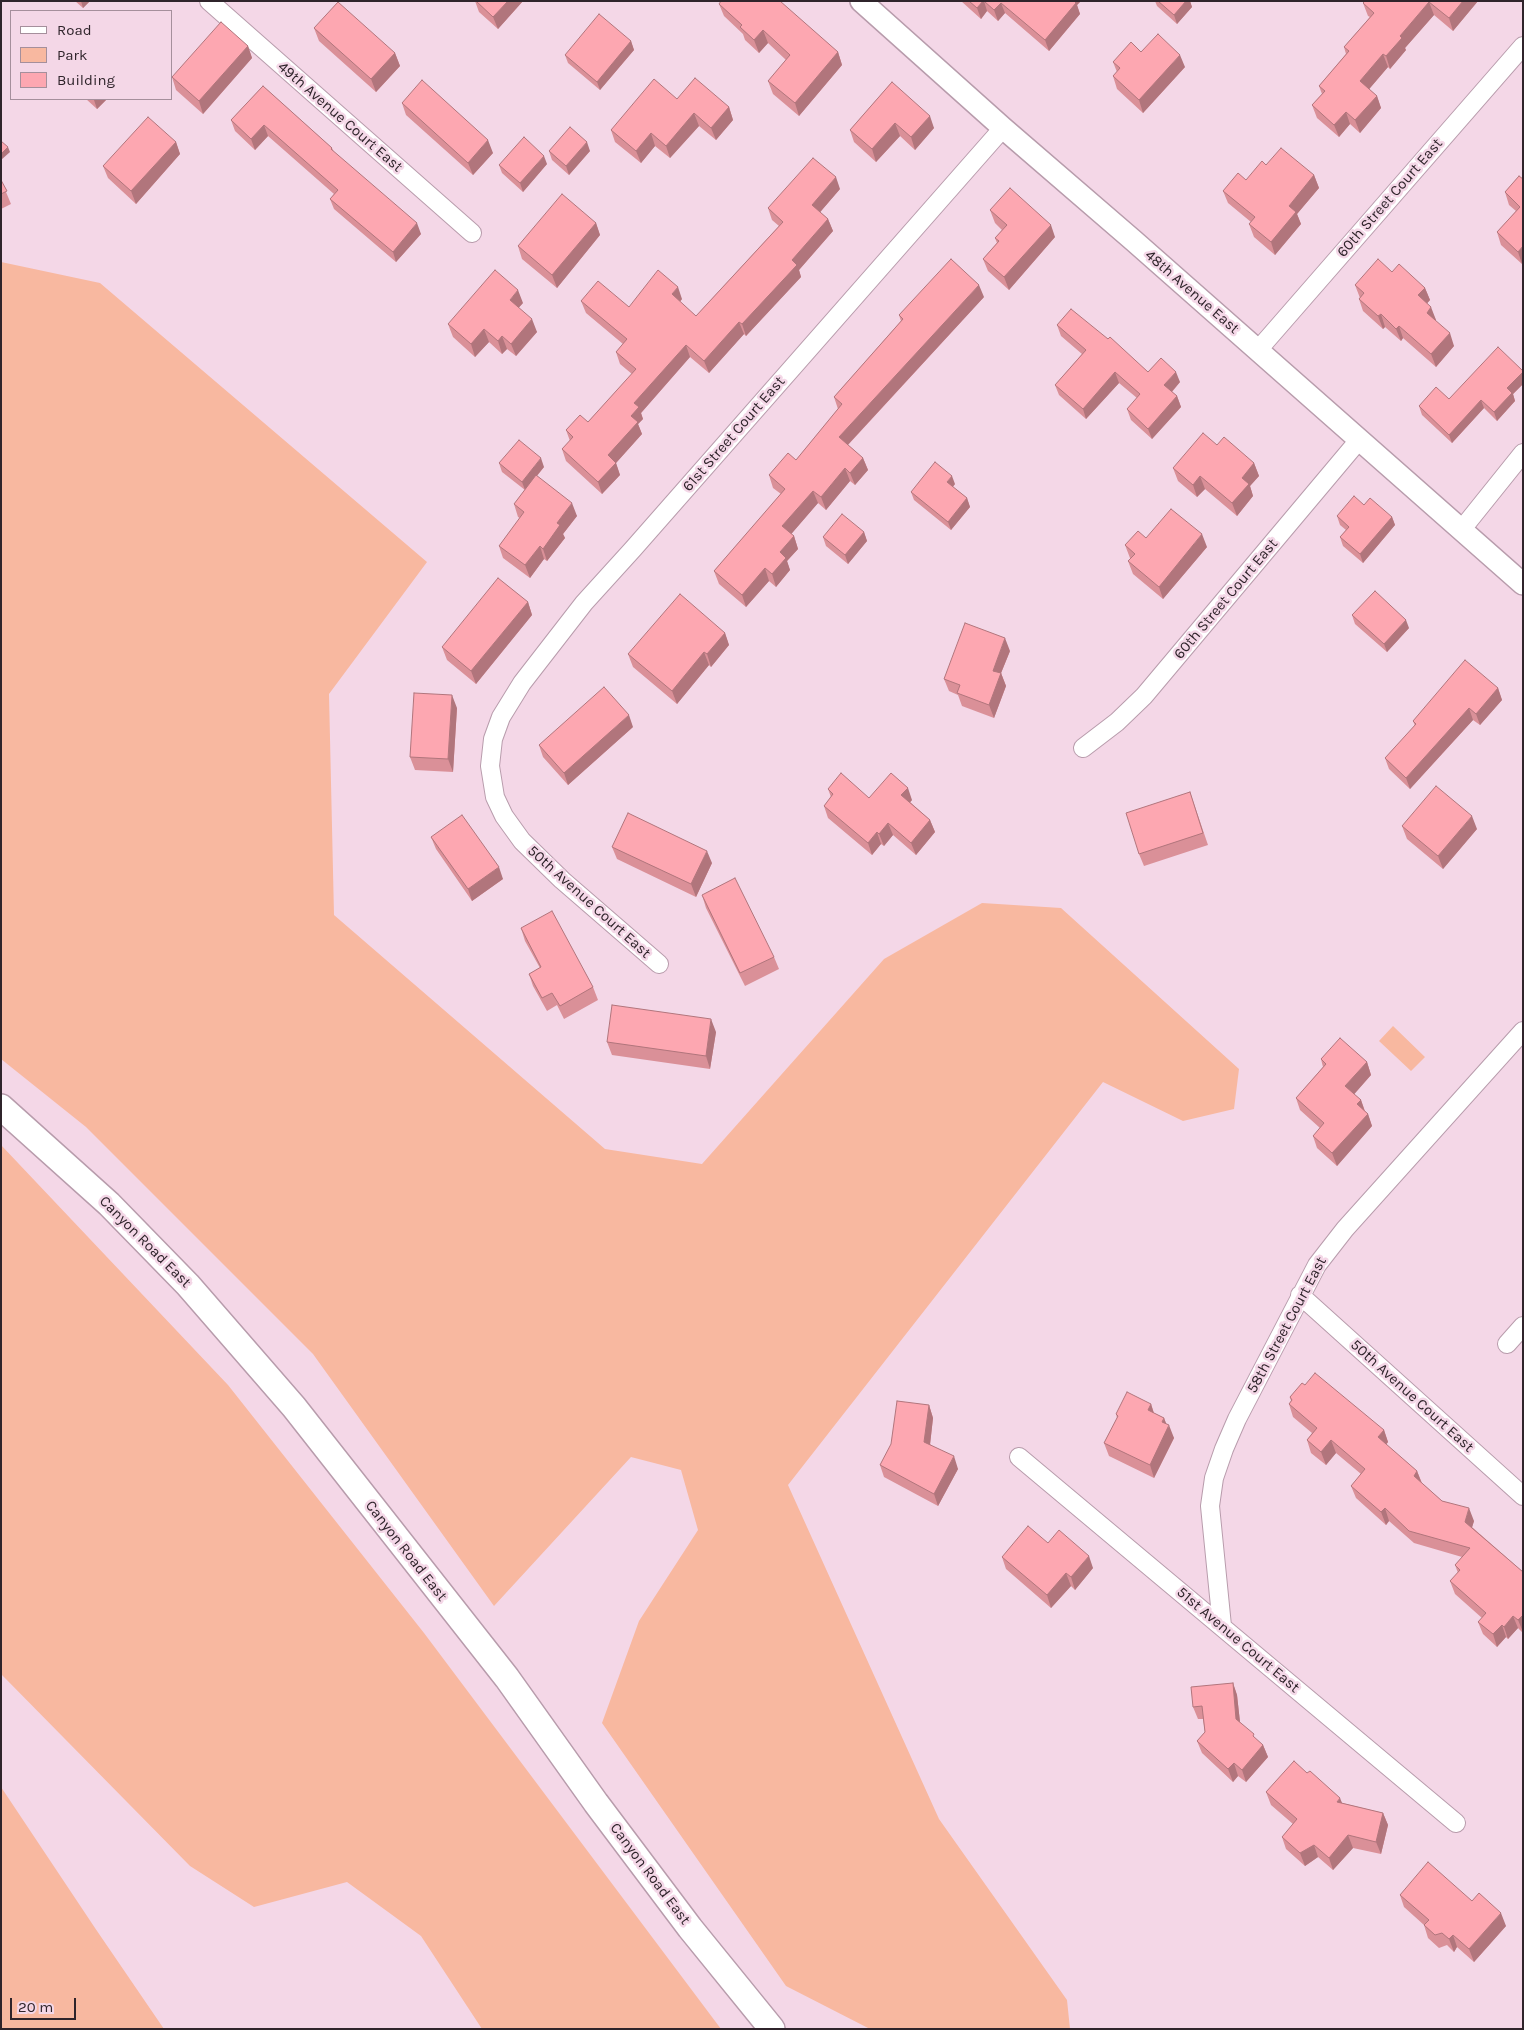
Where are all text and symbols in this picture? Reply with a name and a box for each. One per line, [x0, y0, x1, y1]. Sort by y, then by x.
legend [10, 10, 172, 100]
text: Road [57, 21, 92, 39]
text: Park [57, 46, 87, 64]
street label: 49th Avenue Court East [274, 58, 406, 176]
text: Building [57, 71, 115, 89]
street label: 60th Street Court East [1333, 135, 1447, 261]
street label: 48th Avenue East [1141, 246, 1243, 338]
street label: 61st Street Court East [679, 373, 789, 495]
street label: 60th Street Court East [1170, 535, 1282, 663]
street label: 50th Avenue Court East [524, 842, 654, 962]
street label: Canyon Road East [95, 1192, 195, 1292]
street label: 58th Street Court East [1243, 1254, 1331, 1396]
street label: 50th Avenue Court East [1347, 1336, 1477, 1456]
street label: Canyon Road East [361, 1497, 451, 1605]
street label: 51st Avenue Court East [1173, 1583, 1303, 1697]
street label: Canyon Road East [606, 1820, 694, 1928]
scale bar [12, 1988, 79, 2020]
text: 20 m [18, 1998, 53, 2016]

